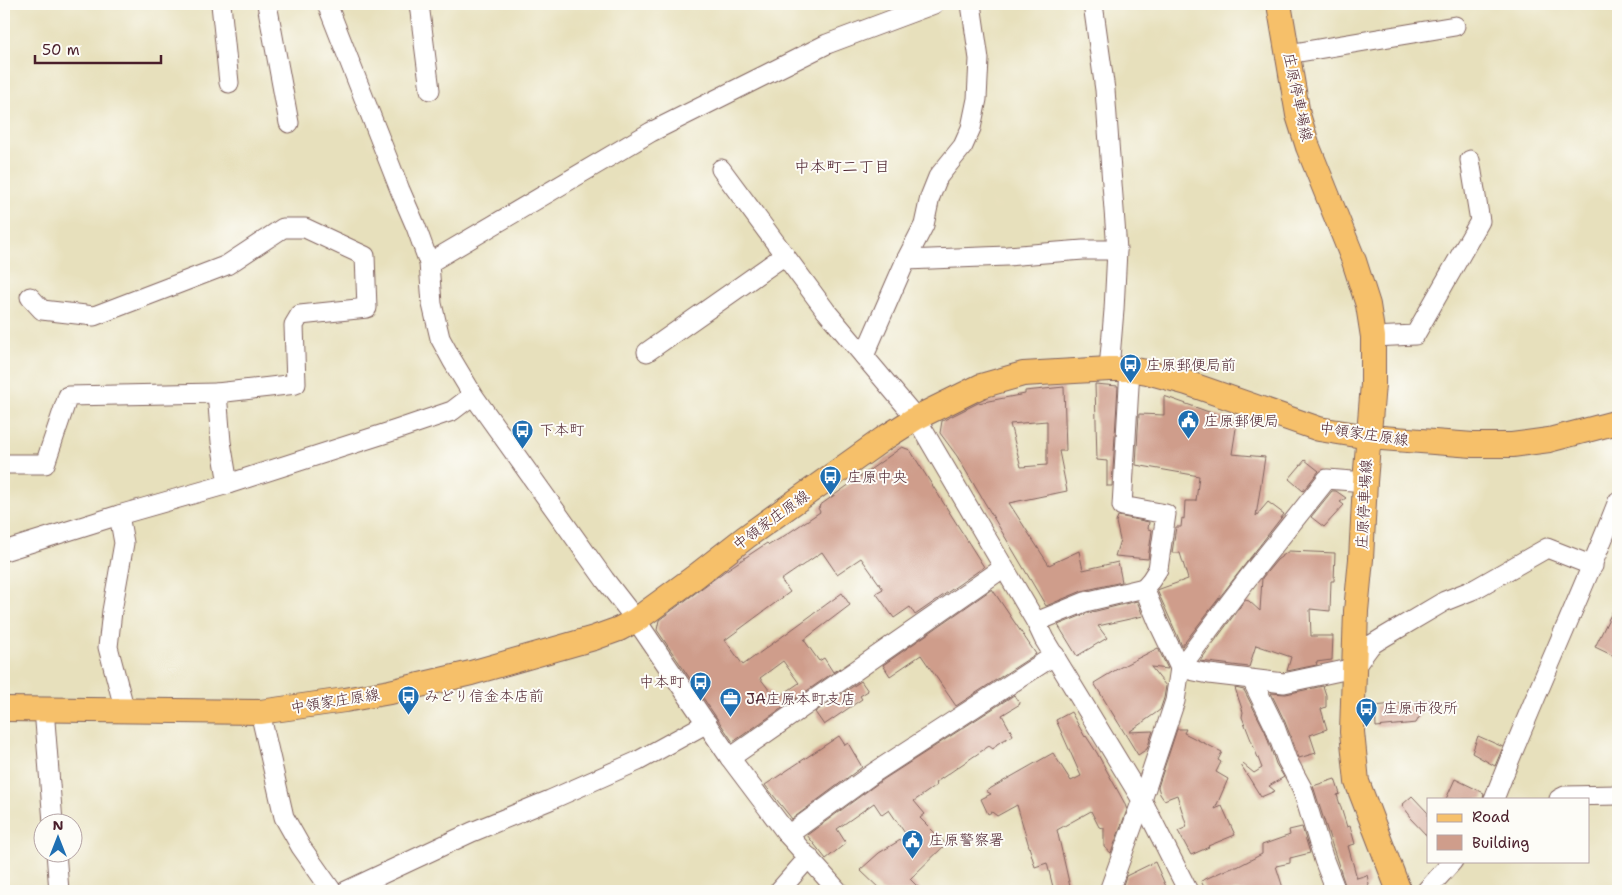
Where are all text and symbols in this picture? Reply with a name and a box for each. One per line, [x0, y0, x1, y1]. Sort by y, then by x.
scale bar [35, 32, 161, 64]
text: 50 m [42, 40, 80, 60]
street label: 庄原停車場線 [1279, 51, 1317, 143]
district label: 中本町二丁目 [794, 156, 890, 177]
bus stop icon: 庄原郵便局前 [1118, 353, 1142, 384]
place label: 庄原郵便局前 [1146, 355, 1236, 375]
public building icon: 庄原郵便局 [1176, 409, 1200, 440]
place label: 庄原郵便局 [1204, 411, 1279, 431]
bus stop icon: 下本町 [511, 418, 535, 449]
street label: 中領家庄原線 [1318, 418, 1410, 450]
place label: 下本町 [539, 420, 585, 440]
street label: 庄原停車場線 [1352, 459, 1376, 549]
bus stop icon: 庄原中央 [819, 465, 843, 496]
place label: 庄原中央 [847, 467, 907, 487]
street label: 中領家庄原線 [729, 485, 813, 555]
bus stop icon: 中本町 [688, 670, 712, 701]
place label: 中本町 [639, 672, 685, 692]
street label: 中領家庄原線 [289, 684, 381, 718]
bus stop icon: みどり信金本店前 [396, 684, 420, 715]
place label: みどり信金本店前 [424, 686, 544, 706]
office icon: JA庄原本町支店 [718, 687, 742, 718]
place label: JA庄原本町支店 [746, 689, 856, 709]
bus stop icon: 庄原市役所 [1355, 696, 1379, 727]
place label: 庄原市役所 [1383, 698, 1458, 718]
legend [1427, 798, 1590, 862]
text: Road [1472, 807, 1510, 827]
north arrow [32, 812, 82, 862]
text: N [52, 816, 64, 834]
public building icon: 庄原警察署 [901, 828, 925, 859]
place label: 庄原警察署 [929, 830, 1004, 850]
text: Building [1472, 833, 1529, 853]

